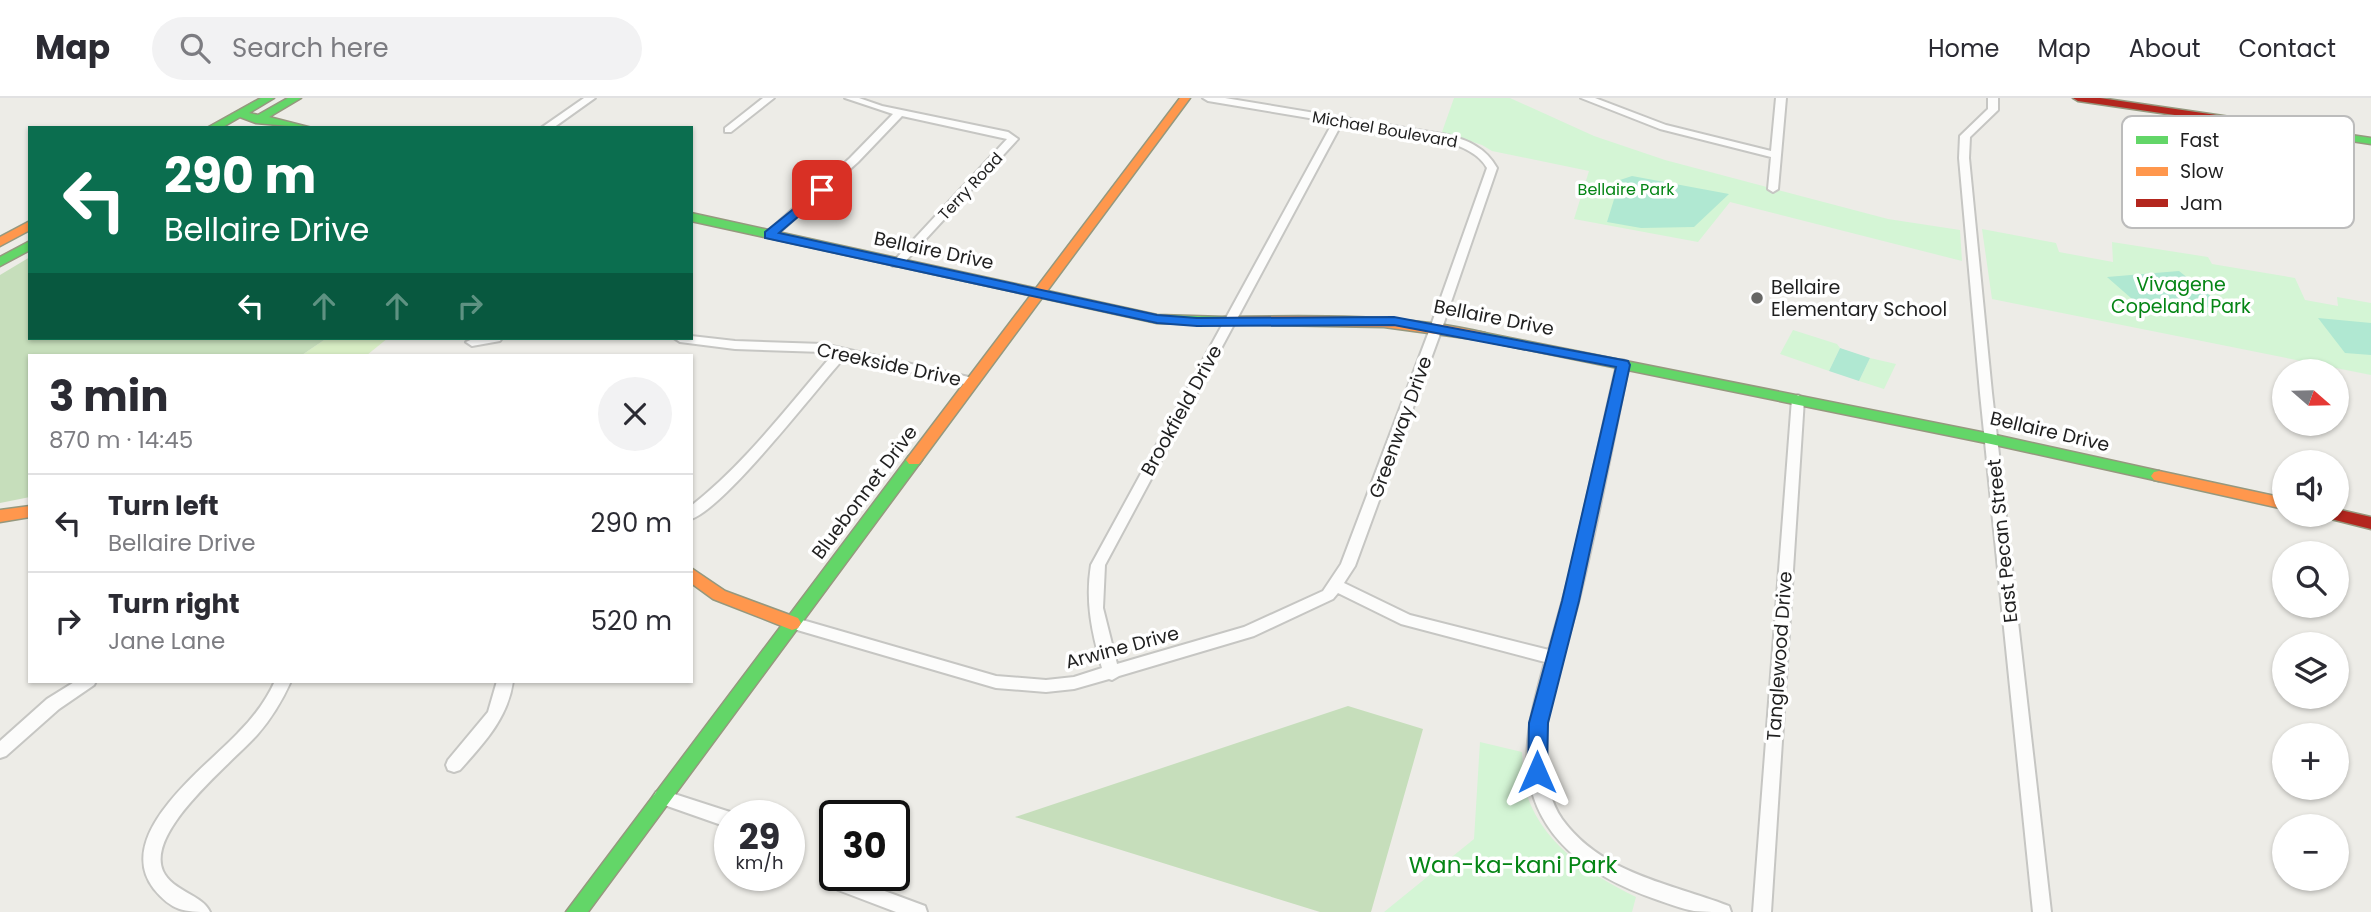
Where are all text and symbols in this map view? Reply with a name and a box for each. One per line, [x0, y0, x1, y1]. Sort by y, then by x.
search box [152, 17, 642, 80]
text: Map [35, 24, 110, 71]
icon: search [176, 29, 214, 67]
text: Search here [232, 30, 389, 66]
text: Home [1928, 32, 2000, 65]
text: Map [2038, 32, 2091, 65]
text: About [2129, 32, 2200, 65]
text: Contact [2238, 32, 2336, 65]
street label: Michael Boulevard [1310, 105, 1459, 154]
legend [2122, 116, 2354, 228]
text: Fast [2180, 127, 2219, 154]
text: 290 m [164, 142, 316, 210]
street label: Terry Road [933, 147, 1008, 225]
icon: left [49, 154, 140, 245]
text: Slow [2180, 158, 2224, 185]
pin [792, 160, 852, 220]
icon: arrive [803, 171, 841, 209]
park label: Bellaire Park [1578, 178, 1675, 201]
text: Jam [2180, 190, 2222, 217]
text: Bellaire Drive [164, 207, 369, 252]
street label: Bellaire Drive [871, 225, 996, 276]
park label: Vivagene Copeland Park [2111, 271, 2251, 320]
place label: Bellaire Elementary School [1771, 274, 1947, 323]
icon: left [232, 287, 270, 325]
icon: ahead [305, 287, 343, 325]
icon: ahead [378, 287, 416, 325]
icon: right [451, 287, 489, 325]
marker: Bellaire Elementary School [1749, 290, 1765, 306]
street label: Bellaire Drive [1432, 293, 1556, 342]
street label: Creekside Drive [814, 336, 964, 393]
street label: Brookfield Drive [1134, 340, 1229, 481]
street label: Greenway Drive [1362, 352, 1439, 502]
north arrow [2272, 359, 2348, 436]
map controls [2272, 359, 2349, 891]
text: 3 min [49, 367, 169, 426]
button: close [598, 377, 672, 451]
street label: Bellaire Drive [1987, 405, 2112, 458]
street label: Bluebonnet Drive [805, 420, 924, 565]
text: 870 m · 14:45 [49, 424, 193, 456]
button: sound [2272, 450, 2349, 527]
street label: East Pecan Street [1980, 458, 2025, 624]
text: Turn left [108, 488, 219, 524]
icon: left [49, 504, 87, 542]
text: 290 m [591, 505, 672, 541]
text: Bellaire Drive [108, 527, 256, 559]
button: search [2272, 541, 2349, 618]
street label: Tanglewood Drive [1760, 570, 1799, 742]
text: Turn right [108, 586, 240, 622]
icon: right [49, 602, 87, 640]
text: 520 m [591, 603, 672, 639]
street label: Arwine Drive [1062, 619, 1182, 676]
text: Jane Lane [108, 625, 225, 657]
button: layers [2272, 632, 2349, 709]
button: + [2272, 723, 2349, 800]
position arrow [1500, 735, 1574, 809]
speed limit sign: 30 [819, 800, 910, 891]
text: 29 [739, 812, 780, 861]
button: − [2272, 814, 2349, 891]
park label: Wan-ka-kani Park [1409, 849, 1617, 881]
text: km/h [736, 850, 783, 875]

